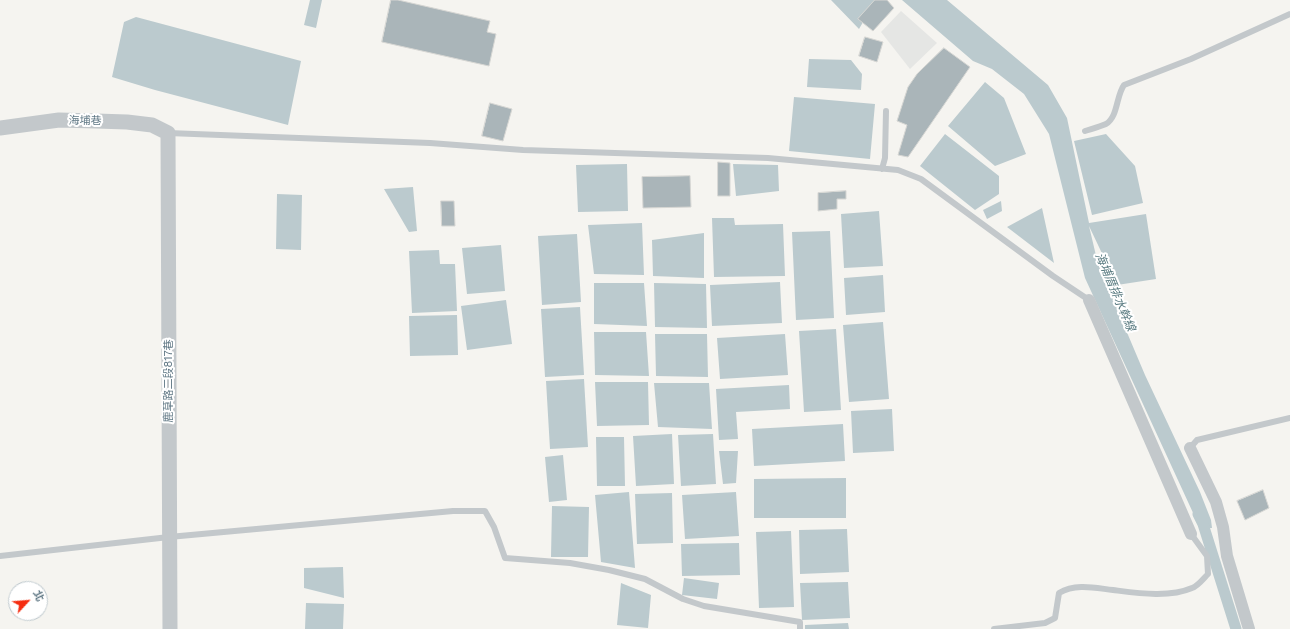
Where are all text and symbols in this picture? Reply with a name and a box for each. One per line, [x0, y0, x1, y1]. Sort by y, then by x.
street label: 海埔巷 [68, 114, 102, 128]
water label: 海埔厝排水幹線 [1092, 251, 1138, 333]
street label: 鹿草路二段817巷 [162, 339, 176, 423]
north arrow [8, 581, 48, 621]
text: 北 [30, 588, 47, 604]

